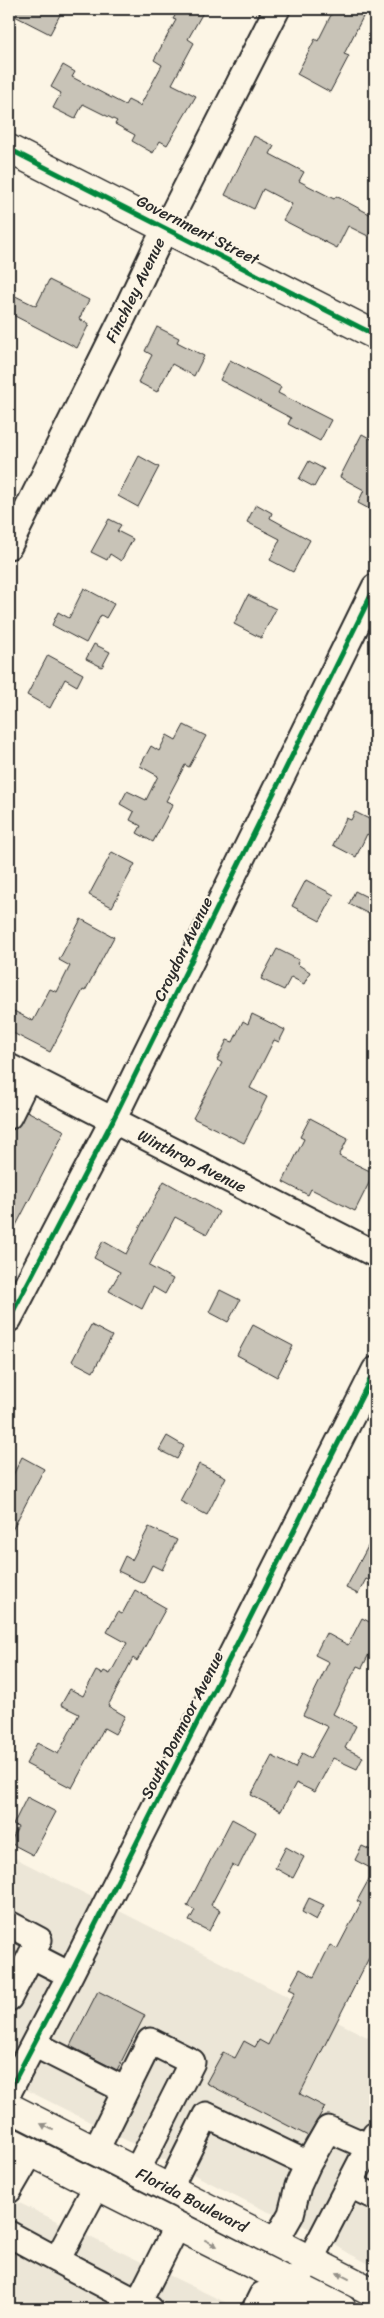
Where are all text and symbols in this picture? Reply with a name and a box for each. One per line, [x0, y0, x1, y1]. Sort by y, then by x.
street label: Government Street [131, 186, 265, 274]
street label: Finchley Avenue [97, 232, 173, 348]
street label: Croydon Avenue [145, 892, 221, 1006]
street label: Winthrop Avenue [132, 1121, 252, 1201]
street label: South Donmoor Avenue [132, 1646, 232, 1804]
one-way arrow [40, 2123, 55, 2131]
street label: Florida Boulevard [131, 2159, 255, 2241]
one-way arrow [204, 2239, 218, 2247]
one-way arrow [336, 2272, 350, 2280]

